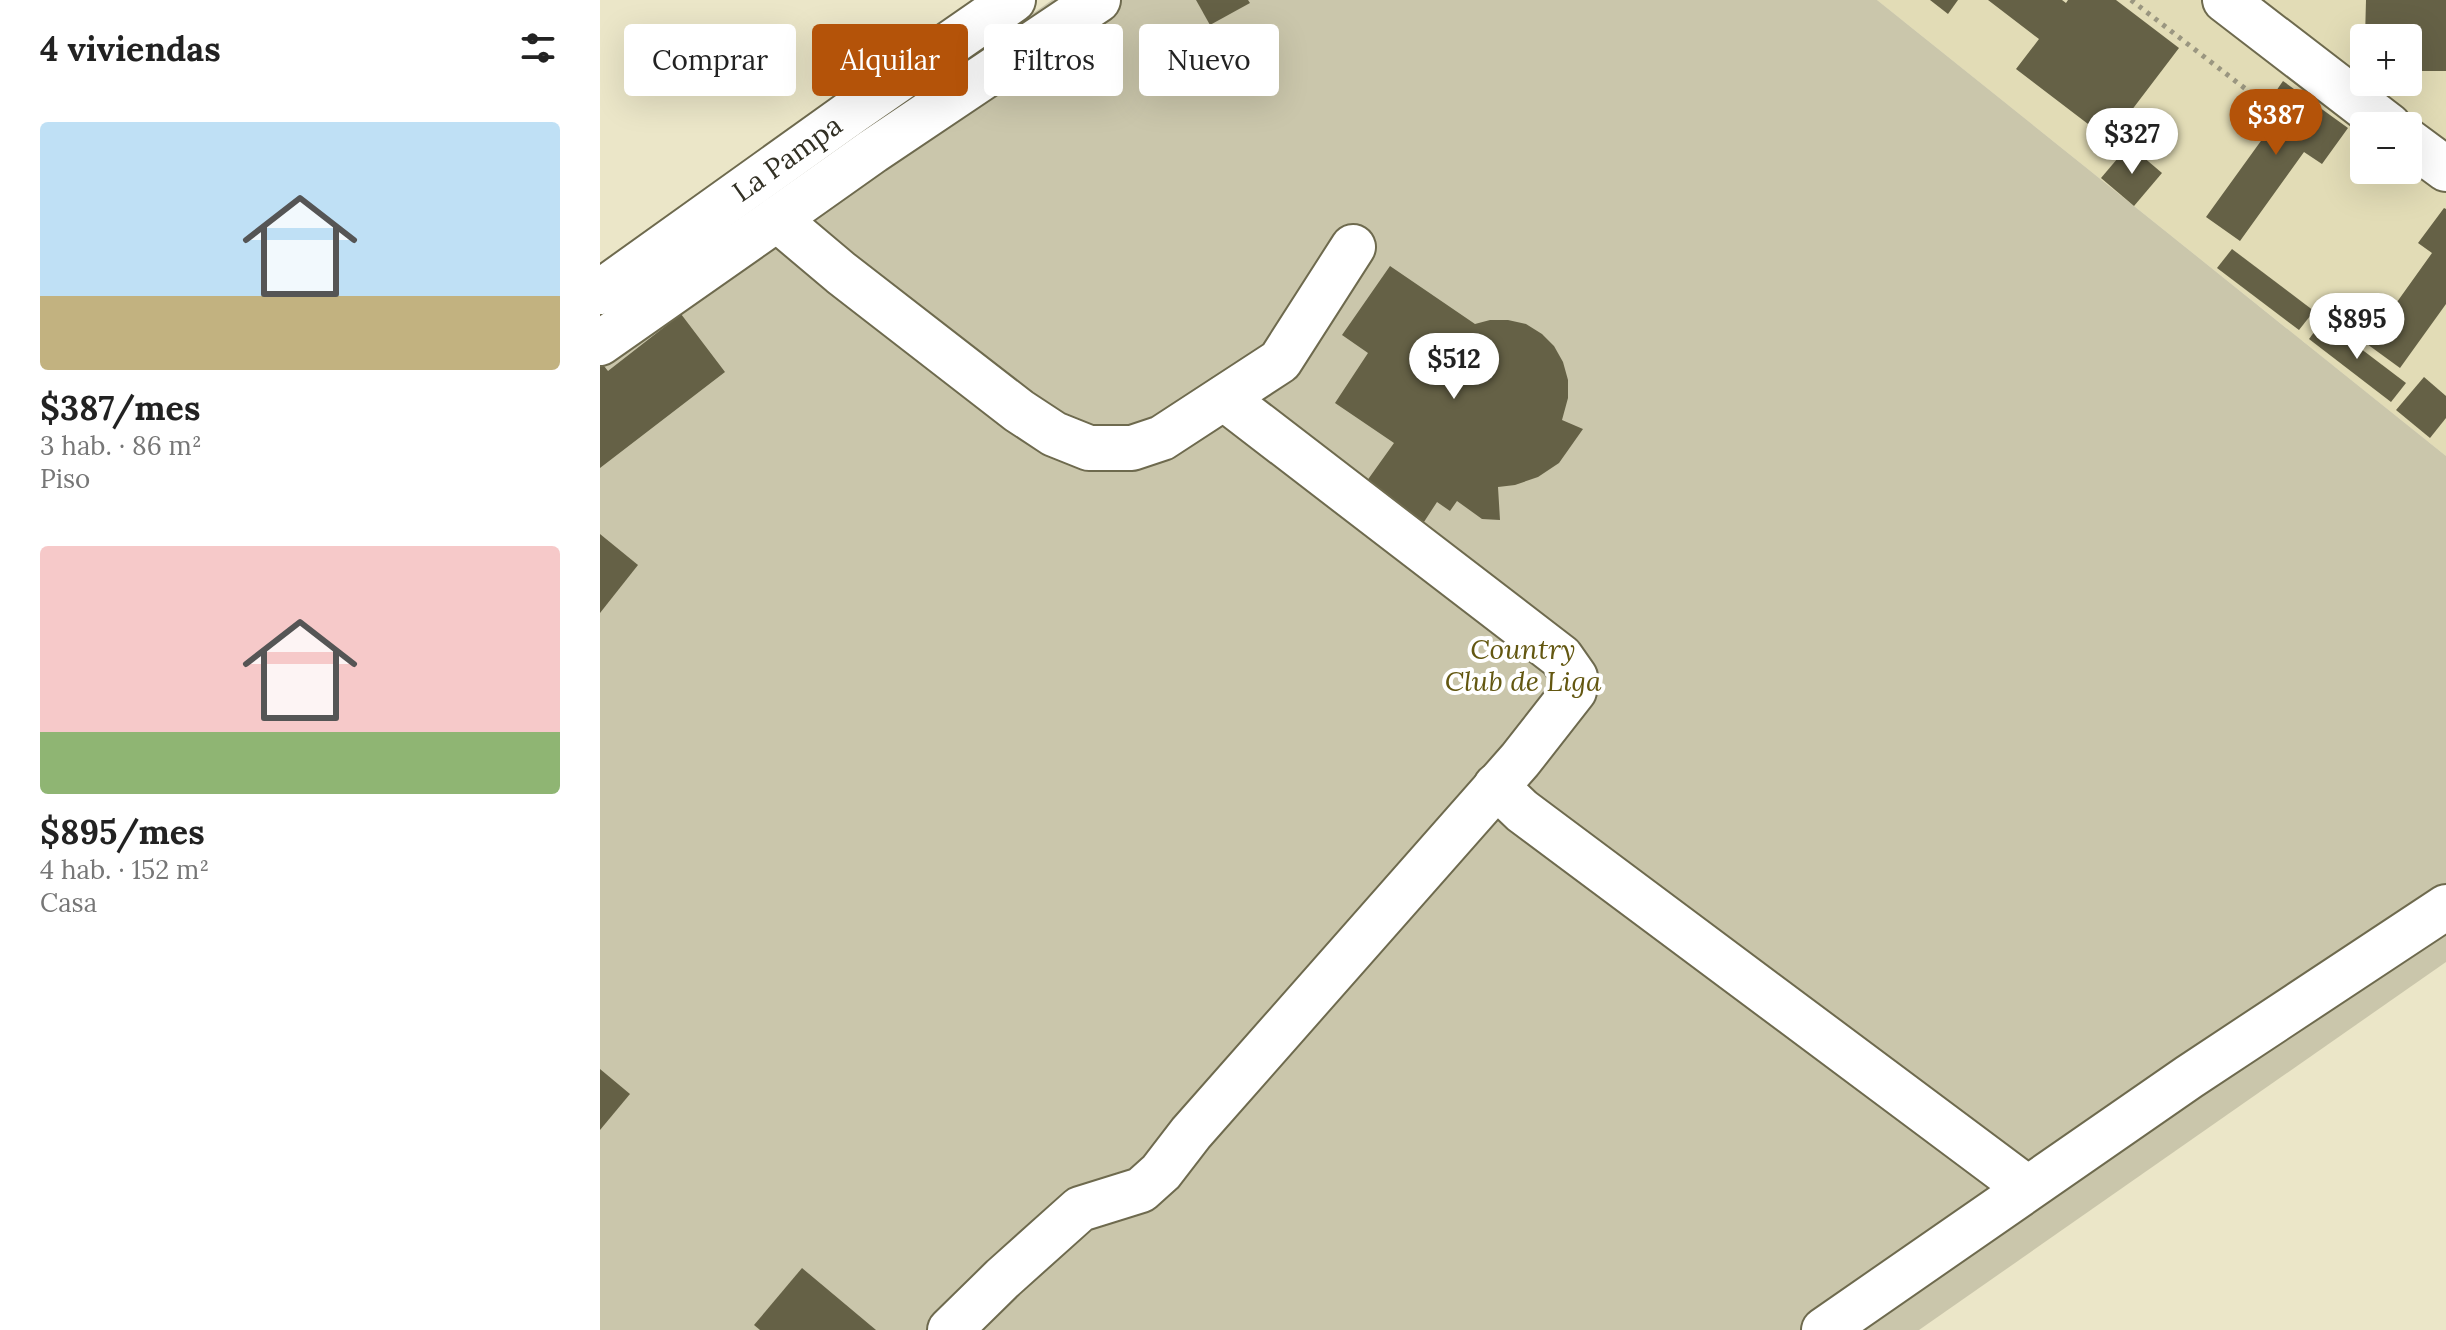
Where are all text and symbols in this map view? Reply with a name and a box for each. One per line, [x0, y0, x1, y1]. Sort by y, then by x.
chip: Comprar [624, 24, 796, 96]
chip: Alquilar [812, 24, 968, 96]
chip: Filtros [984, 24, 1123, 96]
chip: Nuevo [1139, 24, 1279, 96]
map controls [2350, 24, 2422, 184]
button: + [2350, 24, 2422, 96]
icon: filters [516, 26, 560, 70]
text: 4 viviendas [40, 27, 221, 70]
pin: $387 [2229, 89, 2323, 157]
text: $387 [2248, 98, 2304, 131]
street label: La Pampa [725, 107, 849, 209]
pin: $327 [2085, 108, 2179, 176]
button: − [2350, 112, 2422, 184]
text: $327 [2104, 117, 2160, 150]
icon: home [228, 174, 372, 318]
pin: $895 [2310, 293, 2404, 361]
text: $895 [2327, 302, 2387, 335]
pin: $512 [1407, 333, 1501, 401]
text: $512 [1427, 342, 1481, 375]
text: $387/mes [40, 386, 200, 429]
text: 3 hab. · 86 m² [40, 429, 202, 462]
text: Piso [40, 462, 90, 495]
icon: home [228, 598, 372, 742]
park label: Country Club de Liga [1445, 631, 1602, 699]
text: $895/mes [40, 810, 205, 853]
text: 4 hab. · 152 m² [40, 853, 209, 886]
text: Casa [40, 886, 97, 919]

